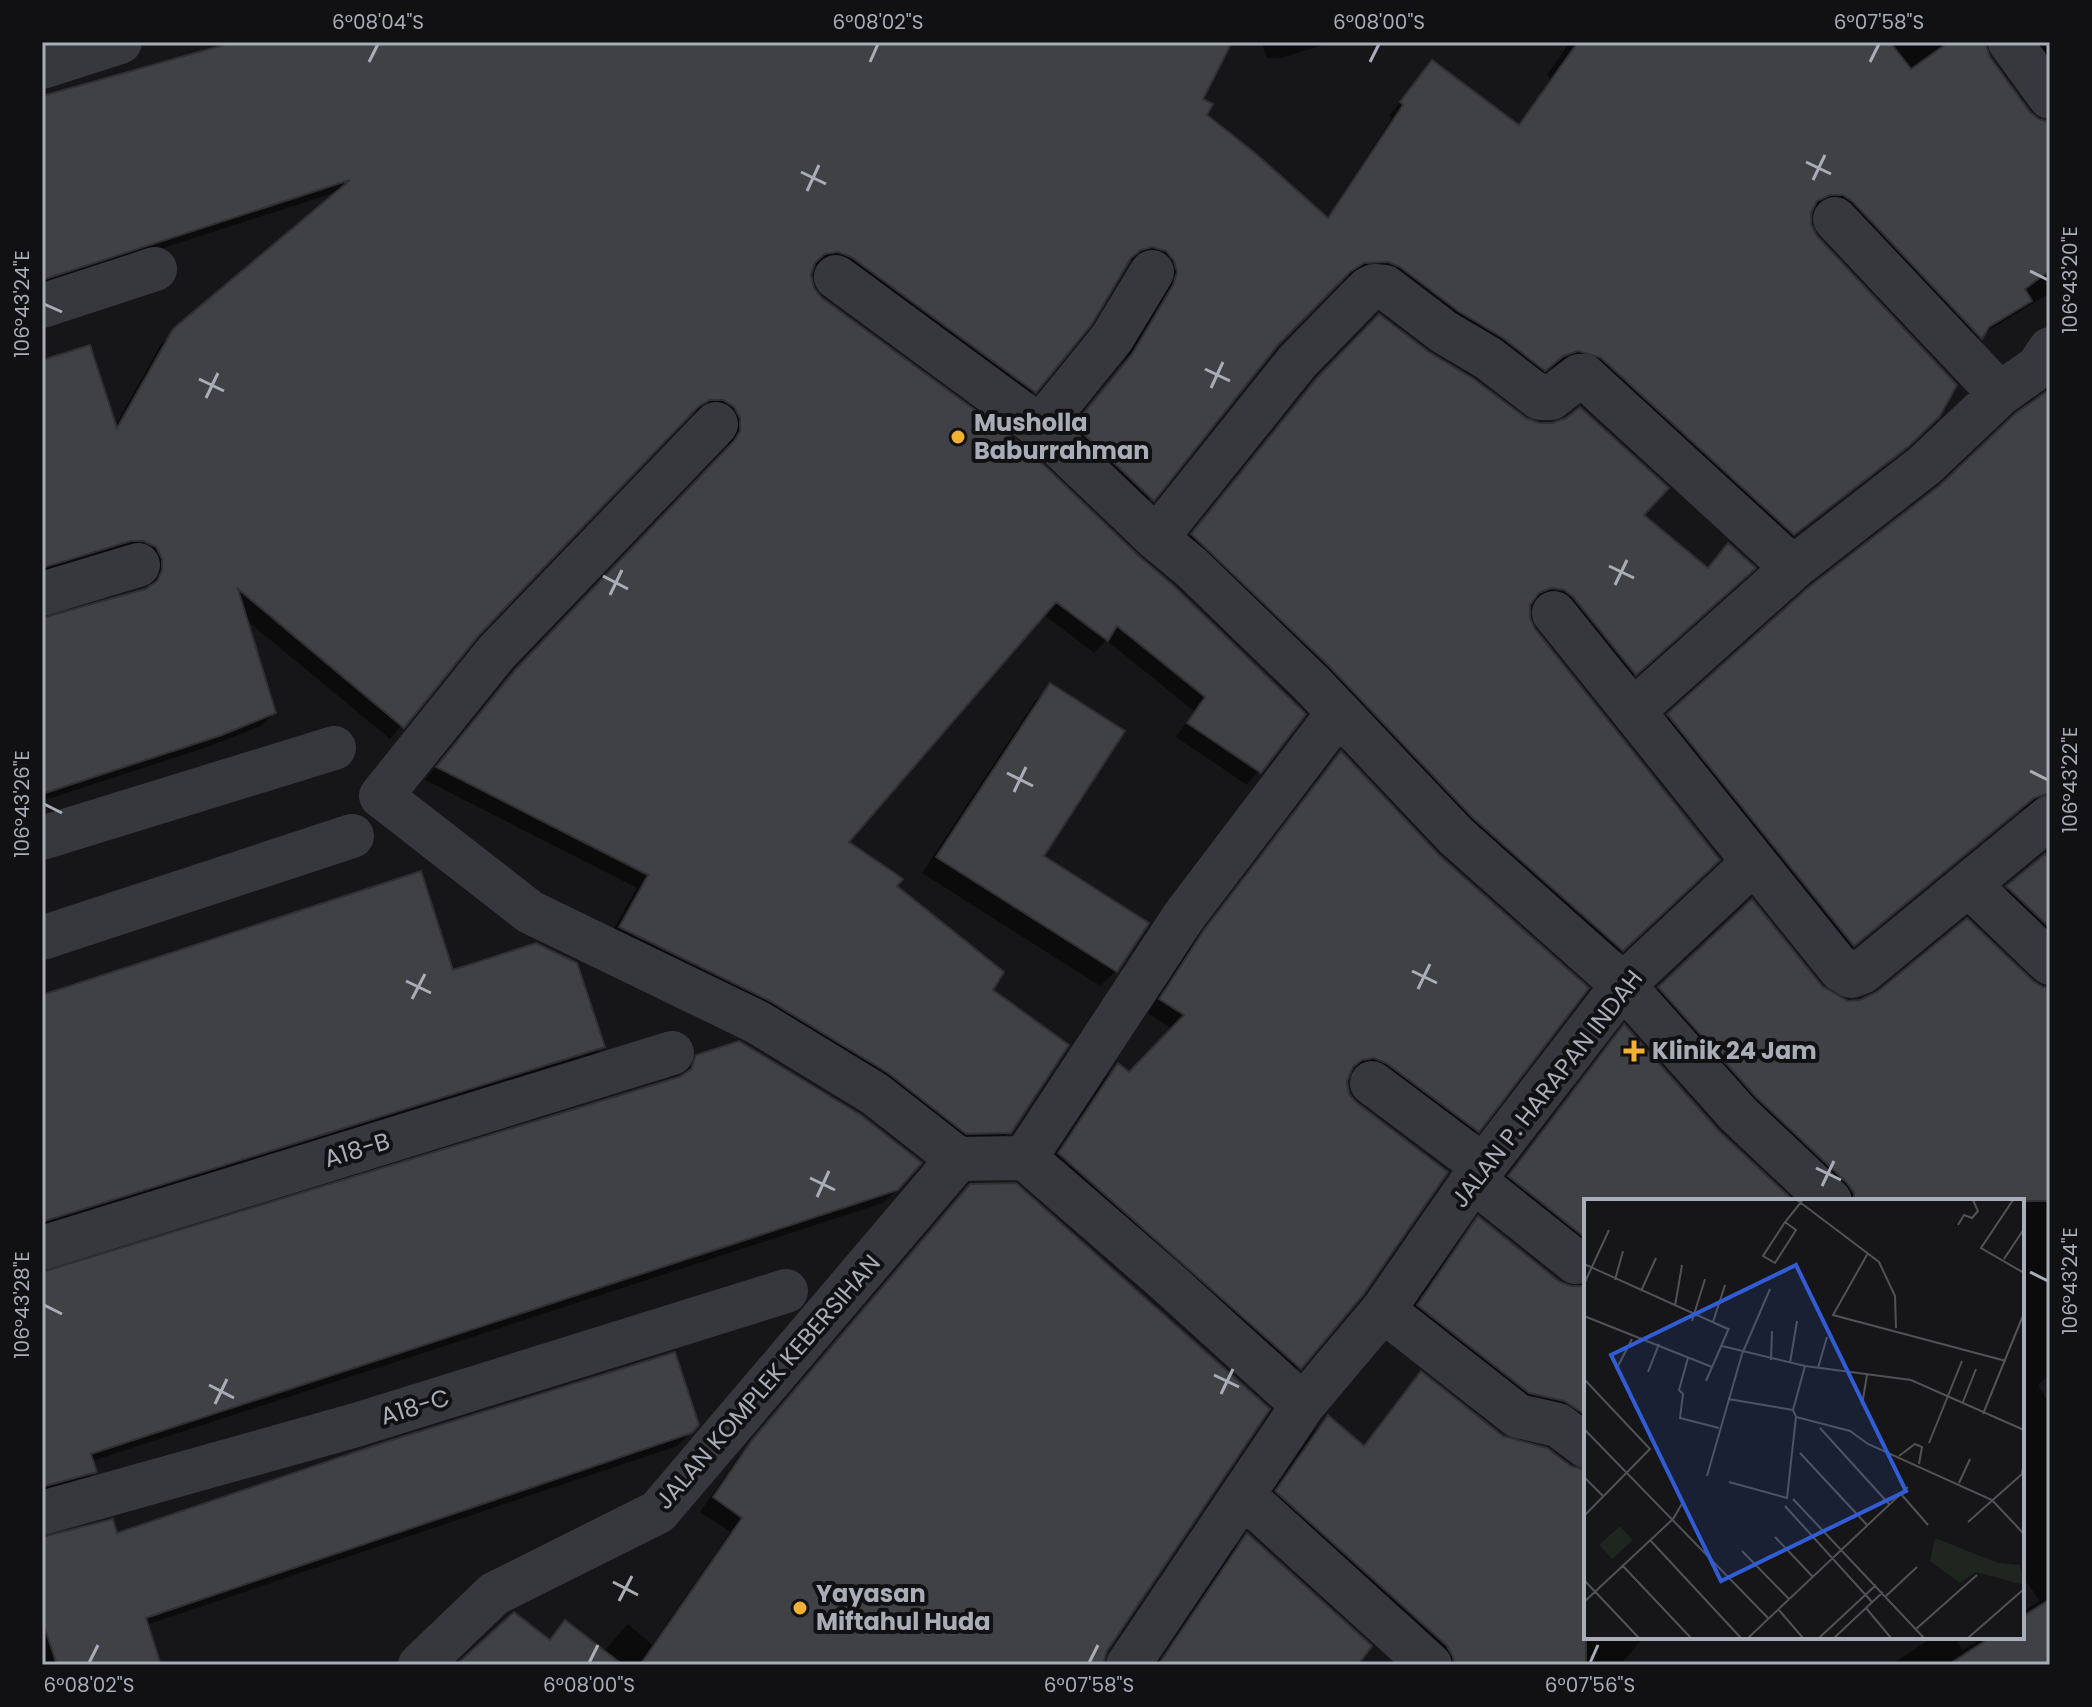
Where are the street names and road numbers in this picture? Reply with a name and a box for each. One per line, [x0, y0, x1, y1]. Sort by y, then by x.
street label: JALAN P. HARAPAN INDAH [1443, 963, 1650, 1214]
street label: A18-B [320, 1124, 394, 1175]
street label: JALAN KOMPLEK KEBERSIHAN [648, 1247, 888, 1516]
street label: A18-C [376, 1380, 454, 1433]

